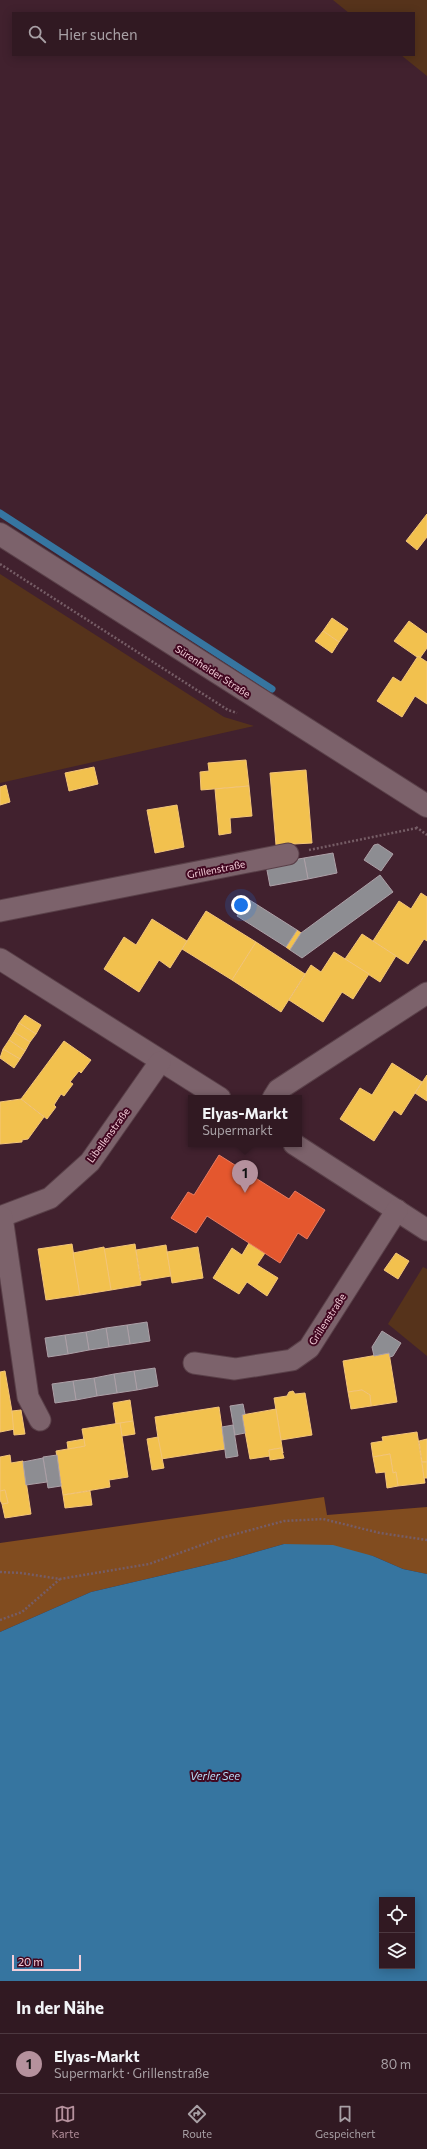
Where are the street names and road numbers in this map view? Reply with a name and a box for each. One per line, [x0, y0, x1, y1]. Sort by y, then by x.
street label: Sürenheider Straße [173, 642, 253, 700]
street label: Grillenstraße [186, 857, 246, 881]
street label: Libellenstraße [84, 1105, 132, 1165]
street label: Grillenstraße [306, 1291, 348, 1347]

